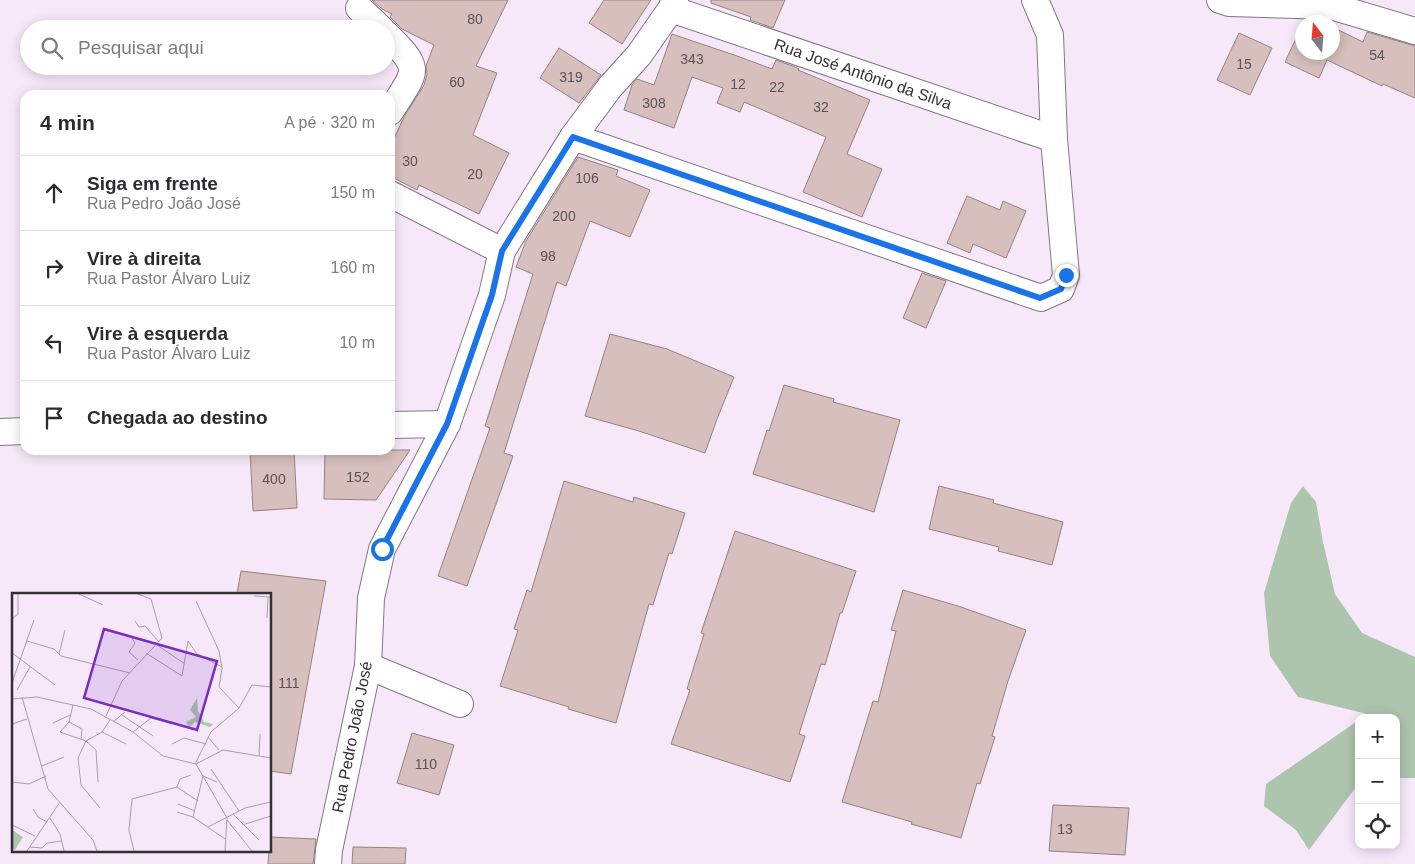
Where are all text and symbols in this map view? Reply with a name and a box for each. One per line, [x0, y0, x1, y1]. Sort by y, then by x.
house number: 80 [467, 11, 483, 27]
north arrow [1295, 15, 1340, 60]
search box [20, 20, 395, 75]
icon: search [38, 34, 66, 62]
street label: Rua José Antônio da Silva [772, 36, 954, 112]
text: Pesquisar aqui [78, 37, 204, 58]
house number: 54 [1369, 47, 1385, 63]
house number: 343 [680, 51, 704, 67]
house number: 15 [1236, 56, 1252, 72]
house number: 319 [559, 69, 583, 85]
house number: 60 [449, 74, 465, 90]
house number: 12 [730, 76, 746, 92]
house number: 22 [769, 79, 785, 95]
house number: 308 [642, 95, 666, 111]
house number: 32 [813, 99, 829, 115]
text: 4 min [40, 111, 95, 134]
text: A pé · 320 m [284, 114, 375, 131]
house number: 30 [402, 153, 418, 169]
house number: 20 [467, 166, 483, 182]
house number: 106 [575, 170, 599, 186]
text: Siga em frente [87, 173, 218, 194]
icon: ahead [40, 179, 68, 207]
text: 150 m [331, 184, 375, 201]
text: Rua Pedro João José [87, 195, 241, 212]
house number: 200 [552, 208, 576, 224]
text: Vire à direita [87, 248, 201, 269]
house number: 98 [540, 248, 556, 264]
icon: right [40, 254, 68, 282]
text: 160 m [331, 259, 375, 276]
route end [1055, 264, 1078, 287]
text: Rua Pastor Álvaro Luiz [87, 270, 251, 287]
text: Vire à esquerda [87, 323, 228, 344]
icon: left [40, 329, 68, 357]
text: 10 m [339, 334, 375, 351]
text: Rua Pastor Álvaro Luiz [87, 345, 251, 362]
icon: arrive [40, 404, 68, 432]
text: Chegada ao destino [87, 407, 268, 428]
house number: 152 [346, 469, 370, 485]
house number: 400 [262, 471, 286, 487]
route start [371, 538, 394, 561]
inset map [12, 593, 271, 852]
street label: Rua Pedro João José [329, 660, 375, 814]
house number: 111 [278, 675, 300, 691]
map controls [1355, 714, 1400, 849]
button: + [1355, 714, 1400, 759]
house number: 110 [415, 756, 437, 772]
button: − [1355, 759, 1400, 804]
button: locate [1355, 804, 1400, 849]
house number: 13 [1057, 821, 1073, 837]

